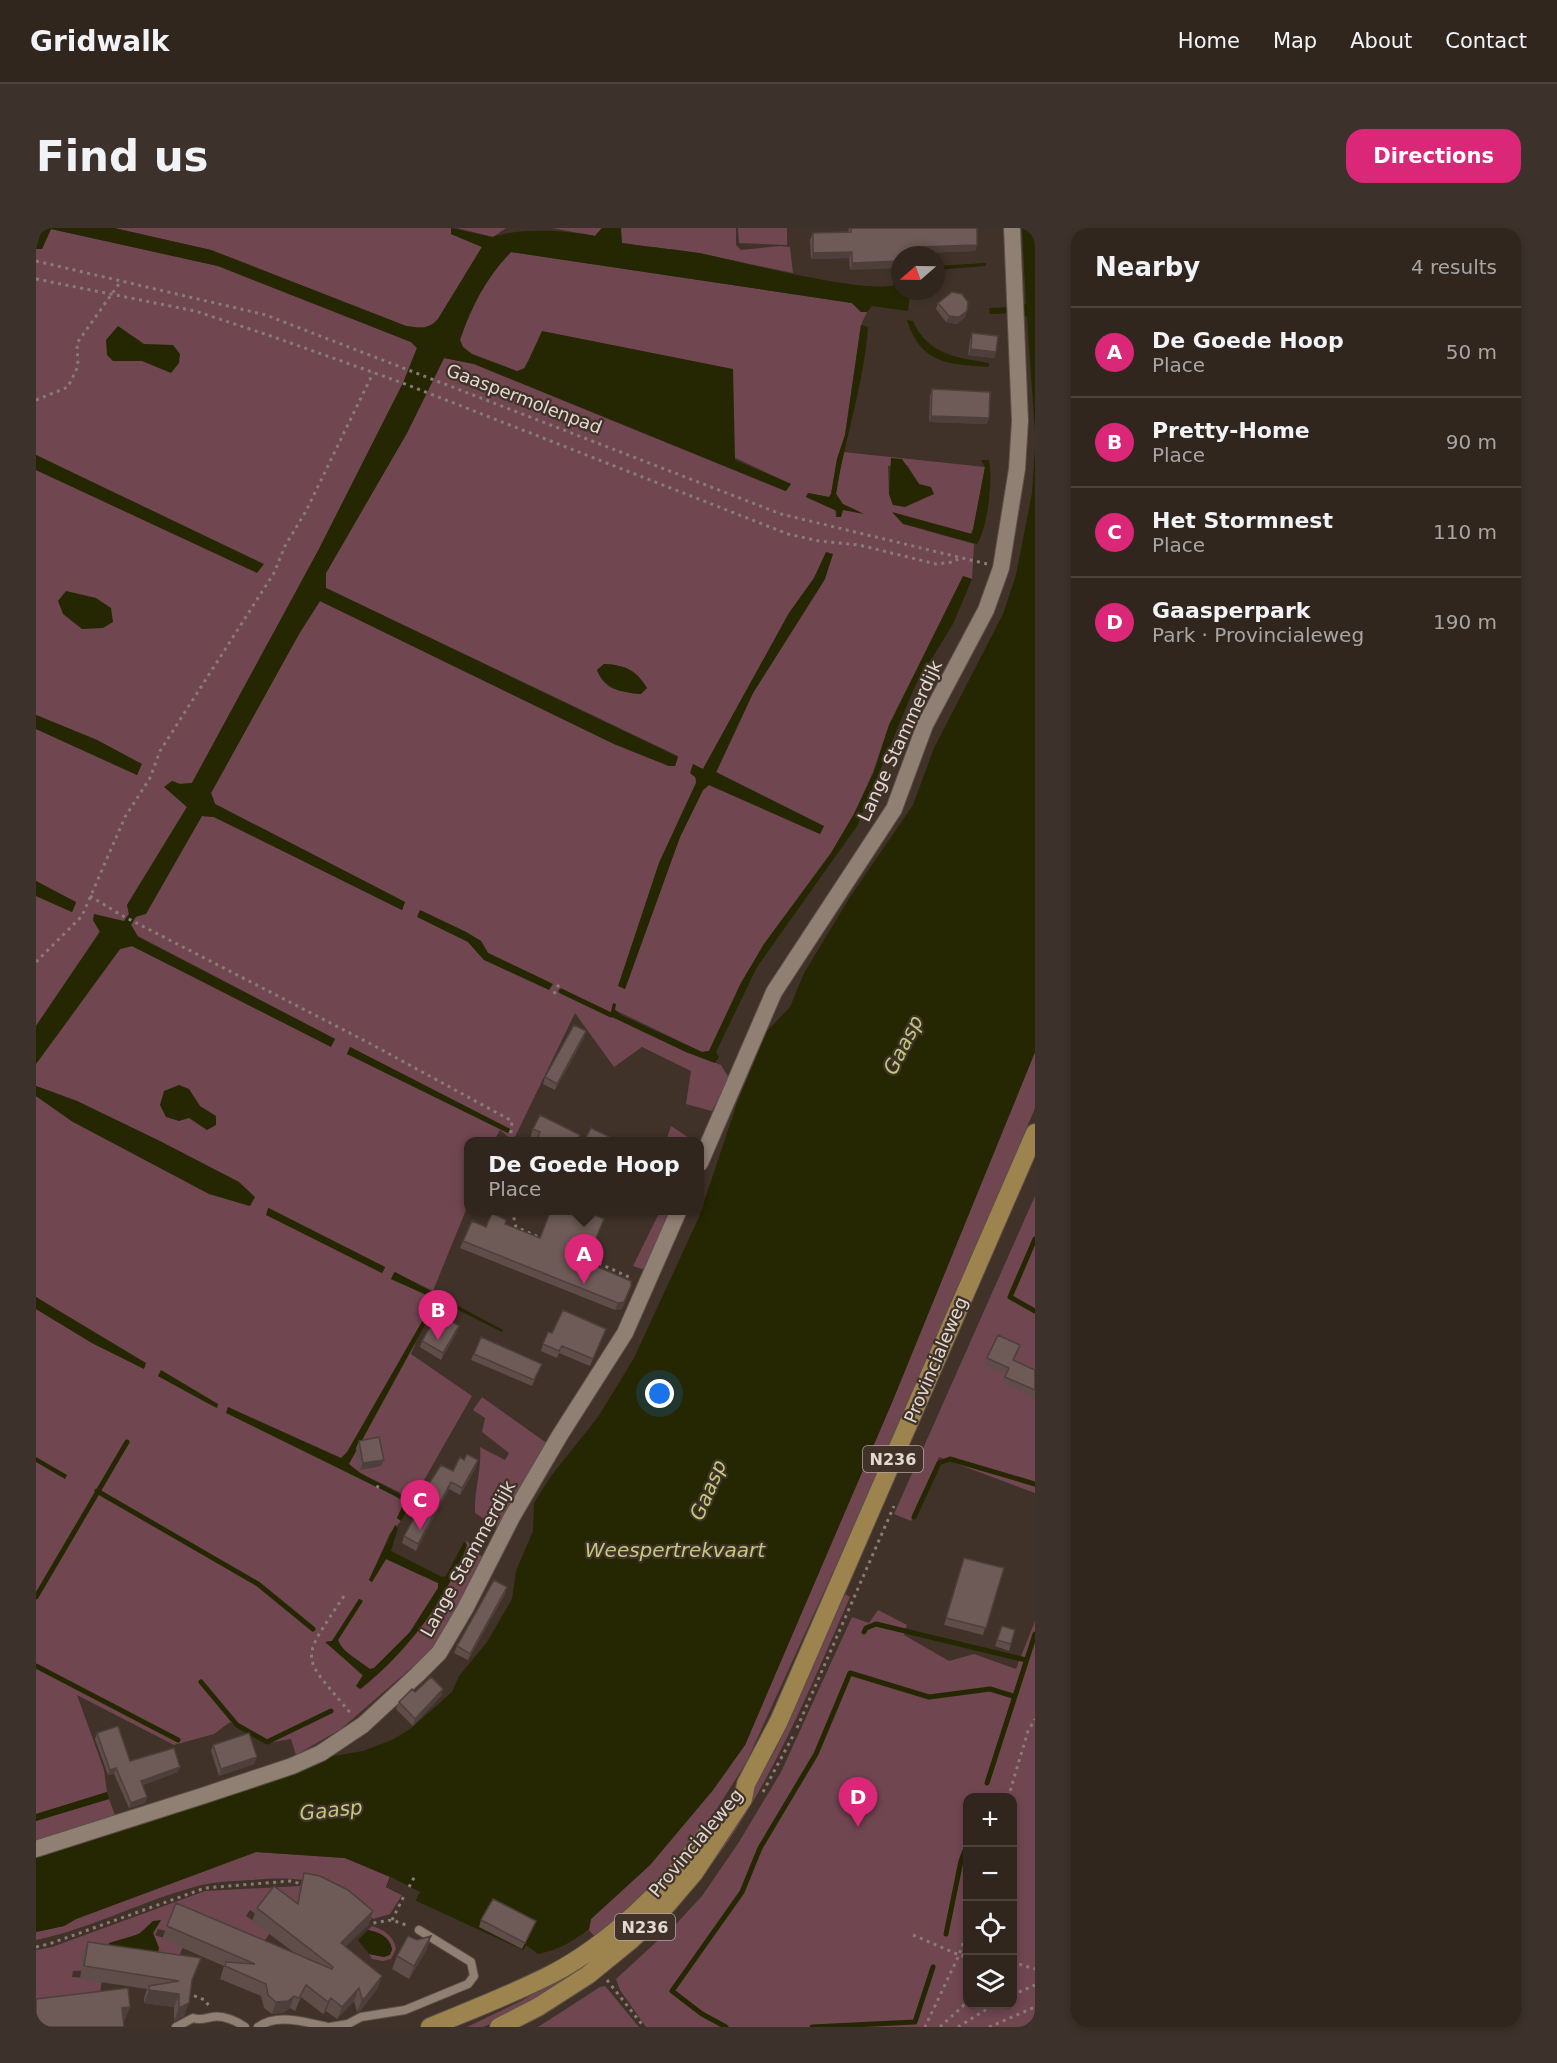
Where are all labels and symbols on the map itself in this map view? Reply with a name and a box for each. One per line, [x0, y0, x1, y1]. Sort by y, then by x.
north arrow [891, 246, 945, 300]
street label: Gaaspermolenpad [443, 359, 605, 438]
street label: Lange Stammerdijk [853, 656, 946, 825]
water label: Gaasp [878, 1011, 928, 1079]
pin: A [564, 1234, 604, 1284]
pin: B [418, 1290, 458, 1340]
street label: Provincialeweg [900, 1294, 972, 1426]
your location [645, 1379, 674, 1408]
road number: N236 [863, 1446, 923, 1472]
water label: Gaasp [685, 1456, 731, 1524]
street label: Lange Stammerdijk [416, 1477, 520, 1641]
pin: C [400, 1480, 440, 1530]
water label: Weespertrekvaart [585, 1538, 766, 1562]
pin: D [838, 1778, 878, 1827]
street label: Provincialeweg [644, 1784, 747, 1901]
water label: Gaasp [298, 1795, 364, 1825]
road number: N236 [615, 1914, 675, 1940]

